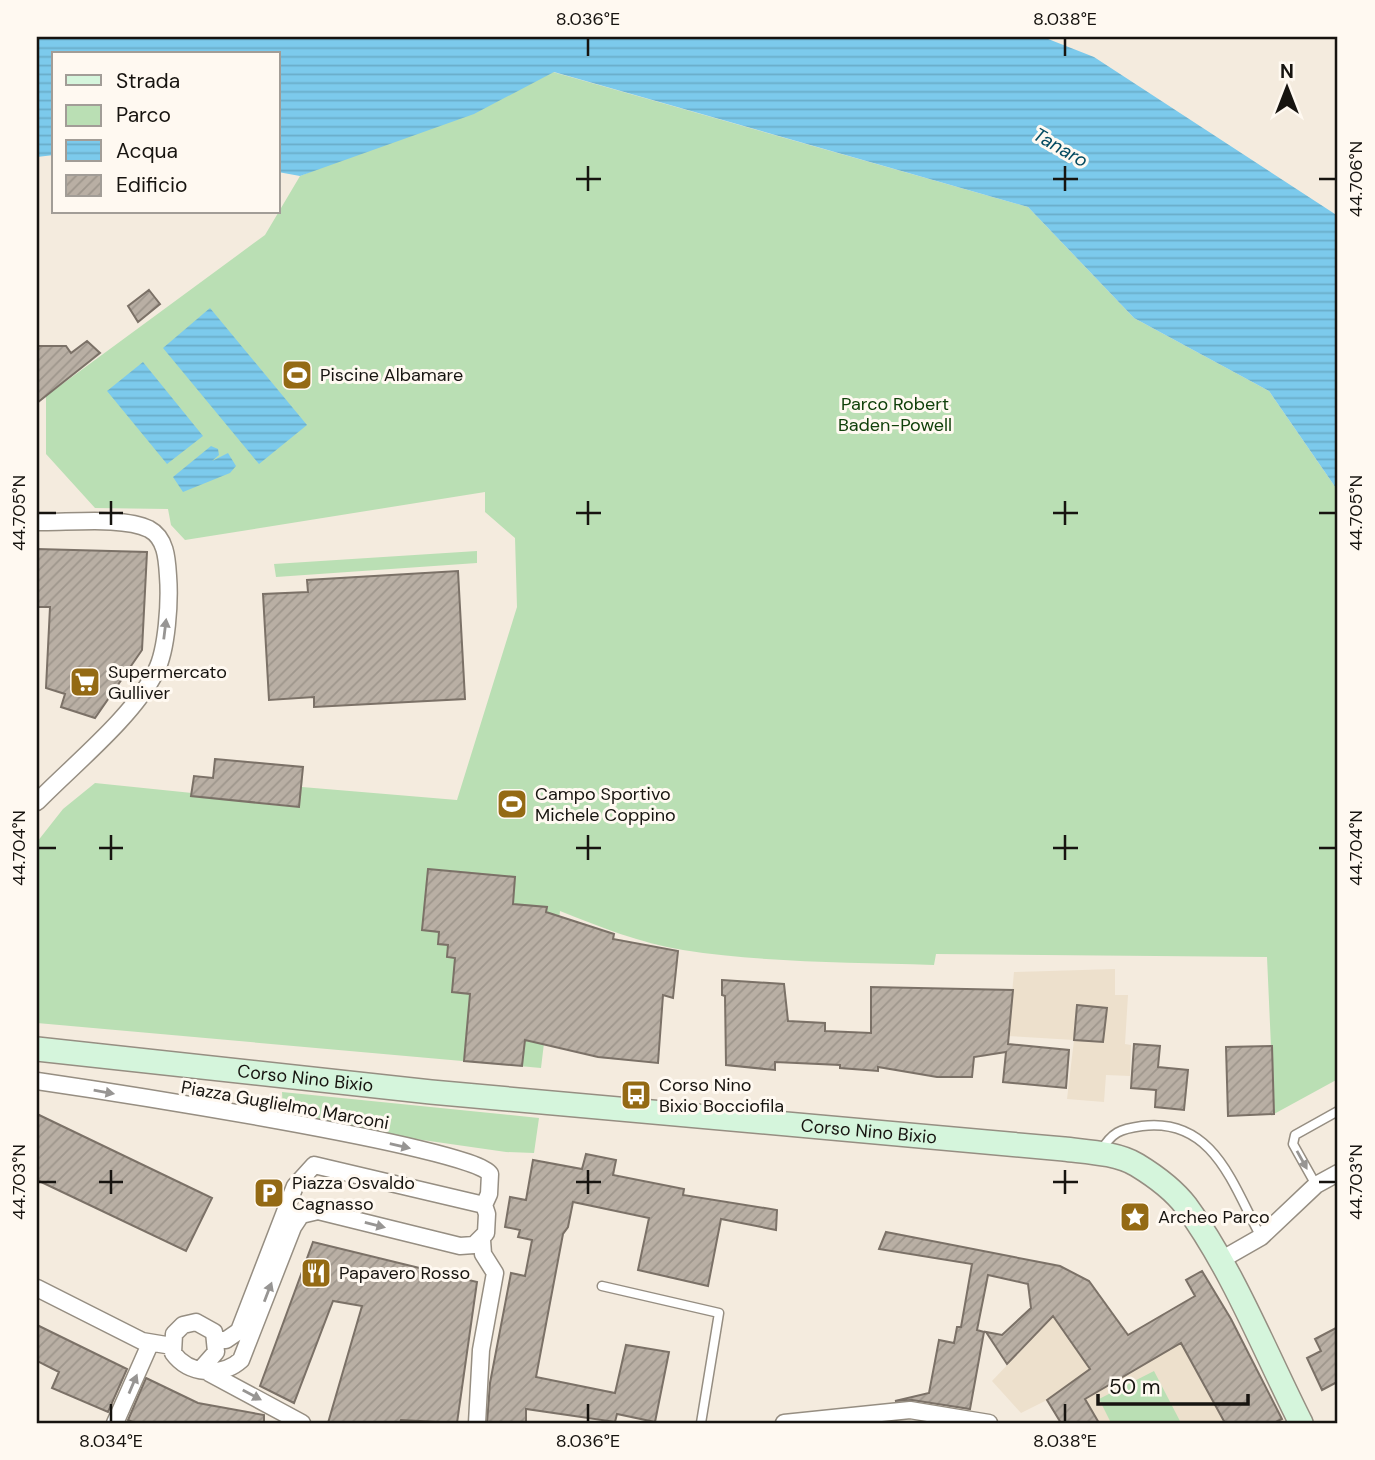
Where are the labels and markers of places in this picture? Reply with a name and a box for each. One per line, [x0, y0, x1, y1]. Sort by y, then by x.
sports icon: Piscine Albamare [280, 358, 314, 392]
place label: Piscine Albamare [320, 363, 463, 387]
place label: Supermercato Gulliver [108, 660, 227, 705]
supermarket icon: Supermercato Gulliver [68, 665, 102, 699]
place label: Campo Sportivo Michele Coppino [535, 782, 676, 827]
sports icon: Campo Sportivo Michele Coppino [495, 787, 529, 821]
place label: Corso Nino Bixio Bocciofila [659, 1073, 784, 1118]
bus stop icon: Corso Nino Bixio Bocciofila [619, 1078, 653, 1112]
place label: Piazza Osvaldo Cagnasso [292, 1171, 415, 1216]
parking icon: Piazza Osvaldo Cagnasso [252, 1176, 286, 1210]
place icon: Archeo Parco [1118, 1200, 1152, 1234]
place label: Archeo Parco [1158, 1205, 1270, 1229]
restaurant icon: Papavero Rosso [299, 1256, 333, 1290]
place label: Papavero Rosso [339, 1261, 470, 1285]

